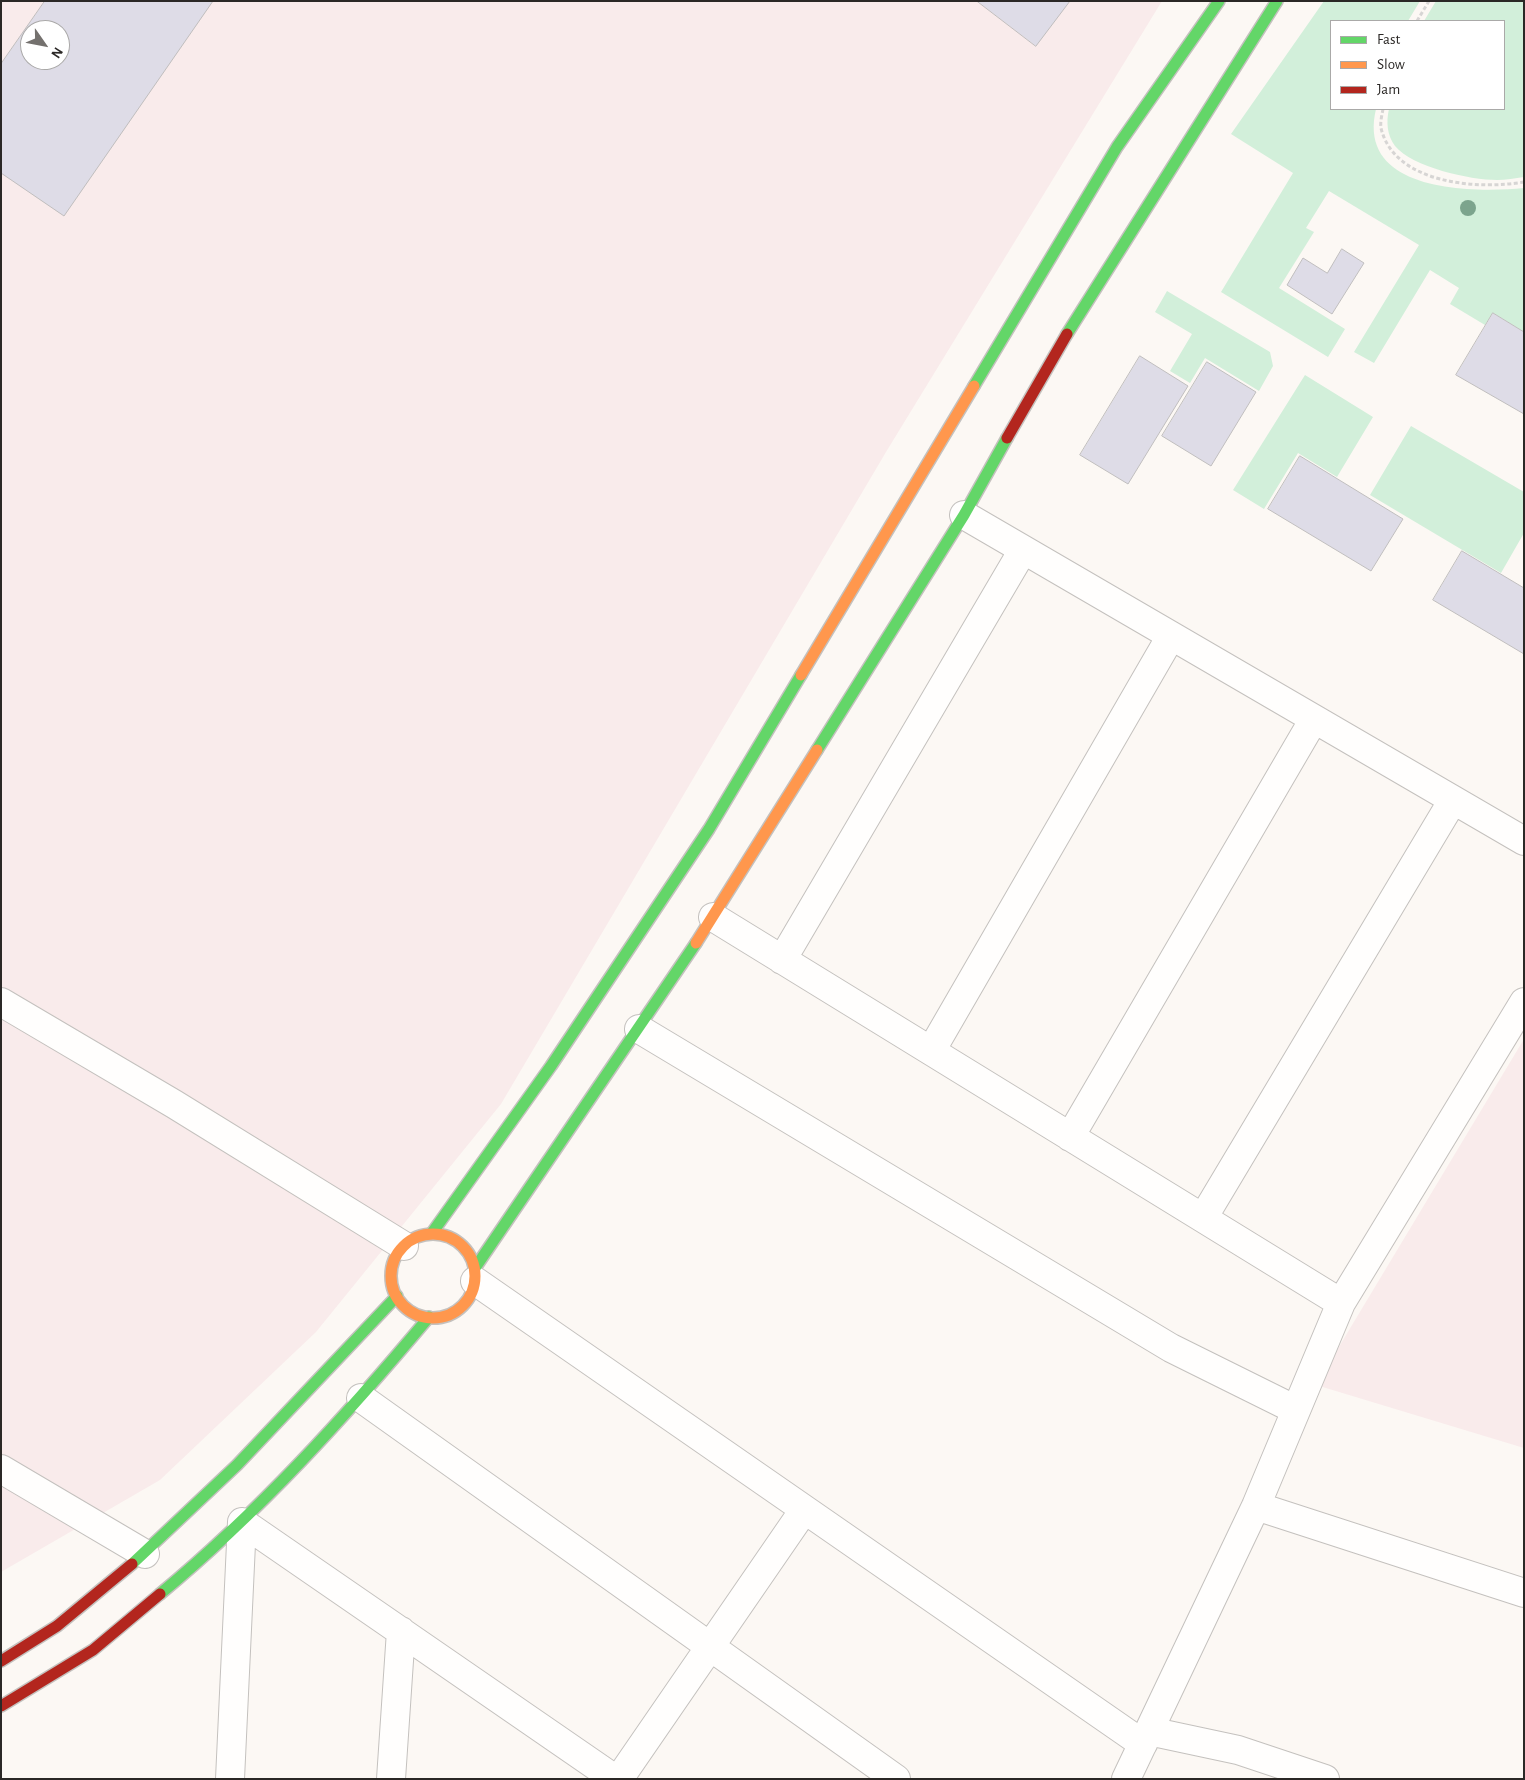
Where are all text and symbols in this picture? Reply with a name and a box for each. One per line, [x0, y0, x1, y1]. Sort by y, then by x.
north arrow [20, 20, 70, 70]
legend [1330, 20, 1505, 110]
text: Fast [1377, 32, 1400, 47]
text: N [48, 45, 65, 61]
text: Slow [1377, 57, 1405, 72]
text: Jam [1377, 82, 1400, 97]

